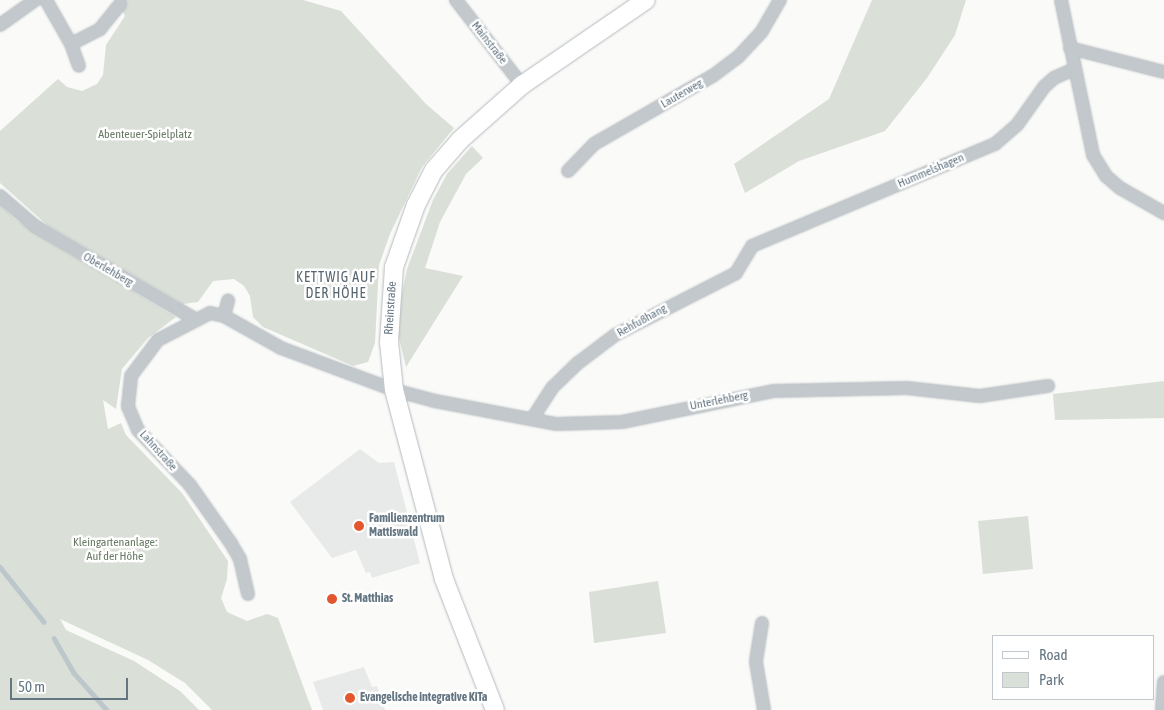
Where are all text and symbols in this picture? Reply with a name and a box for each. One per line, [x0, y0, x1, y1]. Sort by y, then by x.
street label: Mainstraße [468, 19, 510, 67]
street label: Lauterweg [658, 76, 706, 112]
park label: Abenteuer-Spielplatz [98, 128, 192, 142]
street label: Hummelshagen [896, 151, 966, 191]
street label: Oberlehberg [80, 250, 136, 290]
district label: KETTWIG AUF DER HÖHE [295, 269, 377, 302]
street label: Rheinstraße [382, 281, 400, 335]
street label: Rehfußhang [615, 302, 669, 340]
street label: Unterlehberg [689, 388, 749, 414]
street label: Lahnstraße [136, 428, 180, 474]
place label: Familienzentrum Mattiswald [369, 512, 445, 540]
marker: Familienzentrum Mattiswald [353, 520, 365, 532]
park label: Kleingartenanlage: Auf der Höhe [73, 536, 157, 564]
place label: St. Matthias [342, 592, 393, 606]
marker: St. Matthias [326, 593, 338, 605]
legend [992, 635, 1154, 700]
text: Road [1039, 646, 1068, 663]
scale bar [12, 668, 130, 700]
text: Park [1039, 671, 1064, 688]
text: 50 m [18, 678, 45, 695]
place label: Evangelische integrative KiTa [360, 691, 487, 705]
marker: Evangelische integrative KiTa [344, 692, 356, 704]

